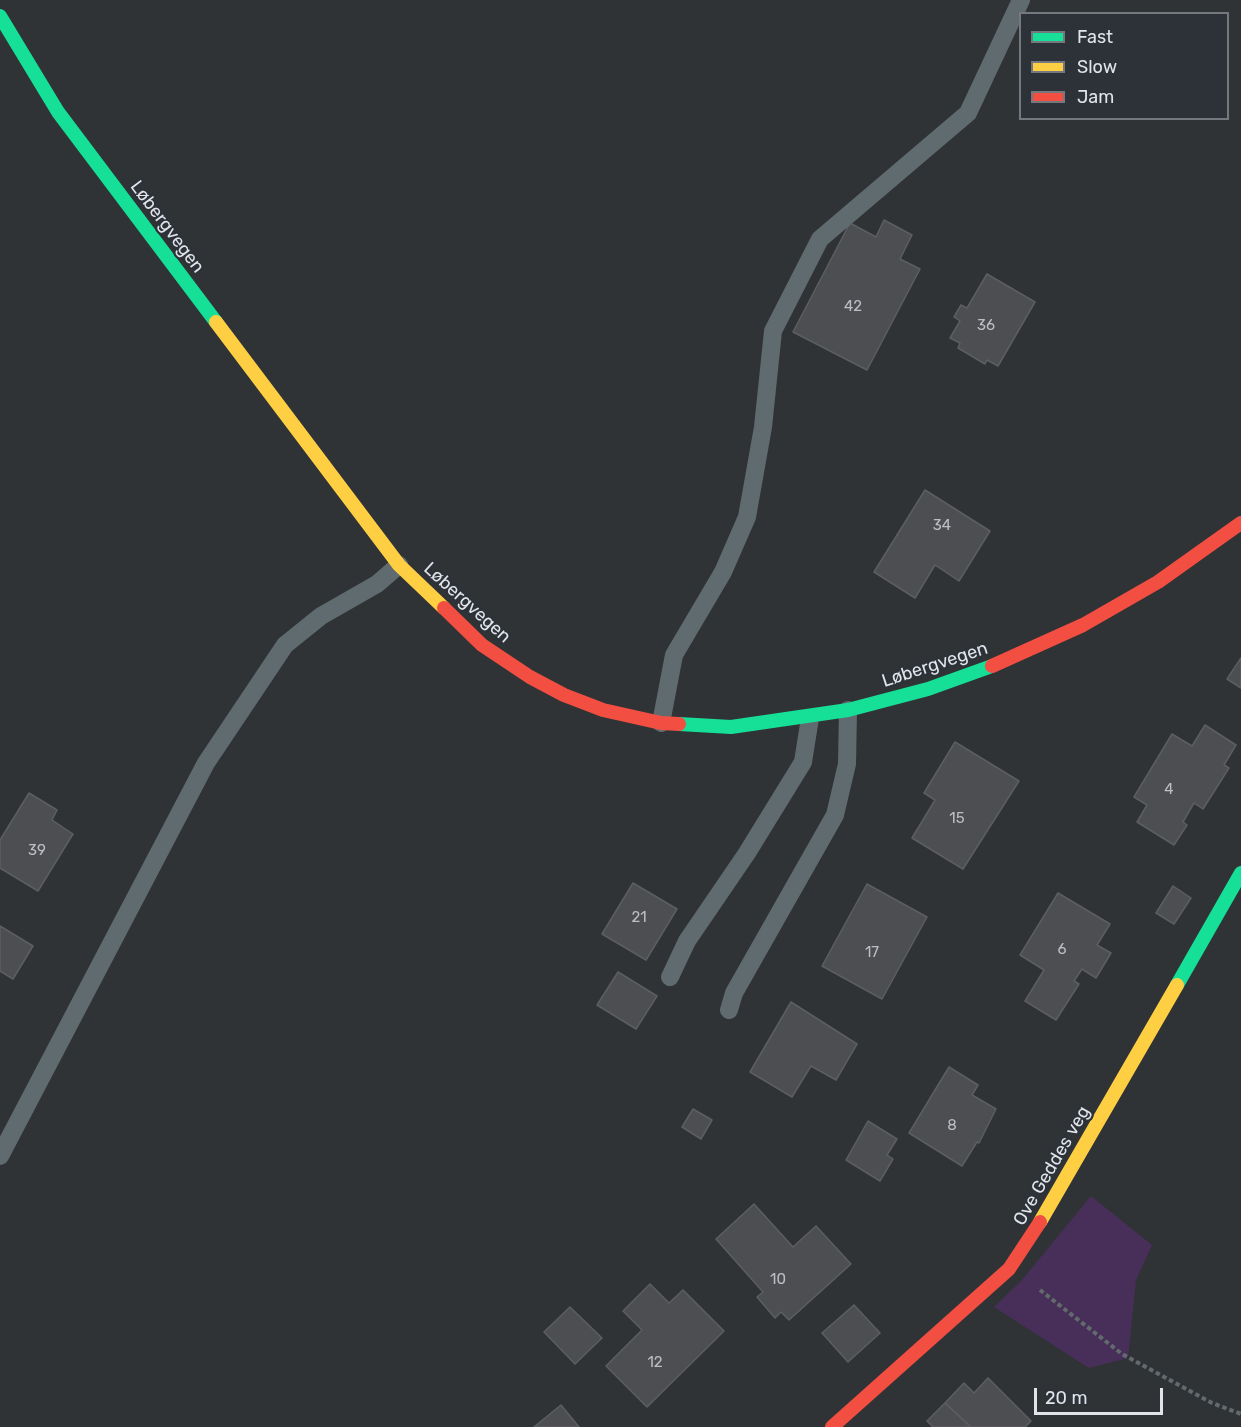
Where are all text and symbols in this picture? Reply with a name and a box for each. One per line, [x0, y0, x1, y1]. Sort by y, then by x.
legend [1019, 12, 1229, 120]
text: Fast [1077, 26, 1113, 48]
text: Slow [1077, 56, 1117, 78]
text: Jam [1077, 86, 1114, 108]
street label: Løbergvegen [125, 177, 209, 277]
house number: 42 [844, 298, 862, 316]
house number: 36 [977, 317, 995, 335]
house number: 34 [933, 517, 951, 535]
street label: Løbergvegen [419, 558, 515, 648]
street label: Løbergvegen [879, 638, 991, 692]
house number: 4 [1164, 781, 1174, 799]
house number: 15 [949, 810, 965, 828]
house number: 39 [28, 842, 46, 860]
house number: 21 [631, 909, 647, 927]
house number: 6 [1057, 941, 1067, 959]
house number: 17 [865, 944, 879, 962]
street label: Ove Geddes veg [1009, 1102, 1095, 1230]
house number: 8 [947, 1117, 957, 1135]
house number: 10 [770, 1271, 786, 1289]
house number: 12 [647, 1354, 663, 1372]
scale bar [1037, 1376, 1166, 1414]
text: 20 m [1045, 1387, 1087, 1409]

